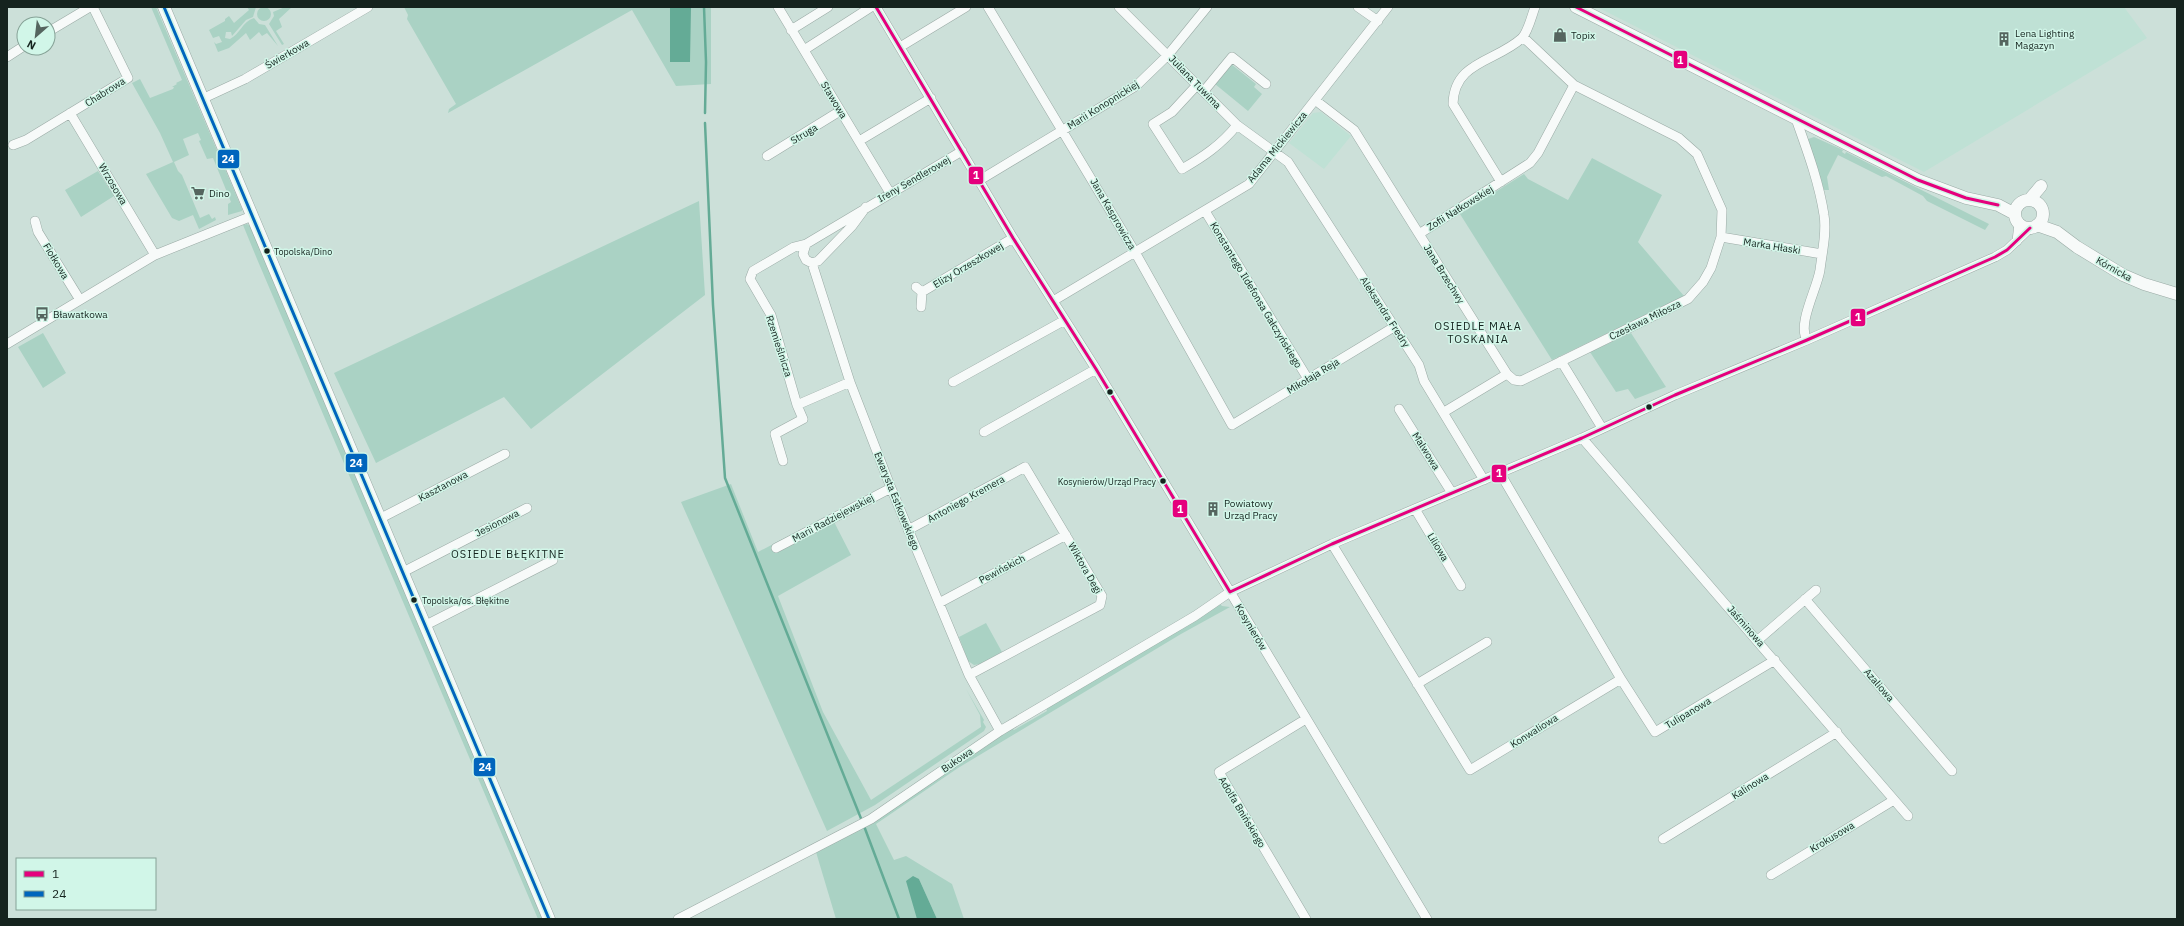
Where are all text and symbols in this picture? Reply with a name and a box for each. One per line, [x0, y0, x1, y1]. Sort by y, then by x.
north arrow [16, 16, 56, 56]
shop icon: Topix [1552, 27, 1568, 43]
place label: Lena Lighting Magazyn [2015, 27, 2075, 52]
place label: Topix [1571, 29, 1595, 42]
building icon: Lena Lighting Magazyn [1996, 31, 2012, 47]
street label: Świerkowa [263, 36, 312, 72]
text: N [24, 37, 38, 53]
line badge: 1 [1673, 50, 1688, 69]
street label: Juliana Tuwima [1166, 52, 1224, 112]
text: 1 [1677, 53, 1684, 67]
street label: Chabrowa [82, 74, 128, 109]
street label: Marii Konopnickiej [1065, 78, 1141, 132]
street label: Stawowa [818, 79, 850, 121]
street label: Adama Mickiewicza [1244, 108, 1310, 185]
street label: Struga [788, 121, 820, 147]
line badge: 24 [217, 149, 240, 169]
text: 24 [221, 152, 235, 166]
street label: Ireny Sendlerowej [875, 153, 953, 205]
street label: Wrzosowa [96, 161, 131, 208]
line badge: 1 [968, 166, 984, 185]
text: 1 [973, 168, 980, 182]
street label: Jana Kasprowicza [1087, 176, 1139, 253]
street label: Zofii Nałkowskiej [1424, 182, 1496, 234]
supermarket icon: Dino [190, 185, 206, 201]
place label: Dino [209, 187, 230, 200]
street label: Konstantego Ildefonsa Gałczyńskiego [1207, 220, 1305, 371]
street label: Marka Hłaski [1742, 235, 1802, 257]
street label: Elizy Orzeszkowej [931, 239, 1005, 291]
street label: Fiołkowa [40, 240, 72, 282]
street label: Jana Brzechwy [1421, 242, 1467, 306]
marker: Topolska/Dino [262, 246, 272, 256]
place label: Topolska/Dino [274, 246, 332, 257]
street label: Kórnicka [2094, 254, 2135, 284]
street label: Aleksandra Fredry [1357, 274, 1413, 350]
street label: Czesława Miłosza [1607, 297, 1684, 343]
bus stop icon: Bławatkowa [34, 306, 50, 322]
place label: Bławatkowa [53, 308, 108, 321]
line badge: 1 [1850, 308, 1866, 327]
text: 1 [1855, 310, 1862, 324]
street label: Rzemieślnicza [763, 314, 795, 379]
district label: OSIEDLE MAŁA TOSKANIA [1434, 319, 1522, 346]
street label: Mikołaja Reja [1284, 355, 1342, 397]
unlabelled marker [1105, 387, 1115, 397]
unlabelled marker [1644, 402, 1654, 412]
street label: Malwowa [1409, 430, 1443, 473]
street label: Ewarysta Estkowskiego [871, 450, 923, 552]
line badge: 24 [345, 453, 368, 473]
text: 24 [349, 456, 363, 470]
line badge: 1 [1491, 464, 1507, 483]
text: 1 [1496, 466, 1503, 480]
street label: Kasztanowa [416, 467, 470, 504]
street label: Antoniego Kremera [925, 472, 1008, 526]
place label: Kosynierów/Urząd Pracy [1058, 476, 1156, 487]
marker: Kosynierów/Urząd Pracy [1158, 476, 1168, 486]
street label: Marii Radziejewskiej [790, 491, 876, 545]
place label: Powiatowy Urząd Pracy [1224, 497, 1278, 522]
line badge: 1 [1172, 499, 1188, 518]
building icon: Powiatowy Urząd Pracy [1205, 501, 1221, 517]
text: 1 [1177, 502, 1184, 516]
street label: Jesionowa [473, 506, 522, 540]
street label: Liliowa [1424, 530, 1452, 564]
street label: Wiktora Degi [1065, 540, 1105, 596]
district label: OSIEDLE BŁĘKITNE [451, 547, 565, 561]
street label: Pewińskich [977, 551, 1027, 587]
marker: Topolska/os. Błękitne [409, 595, 419, 605]
place label: Topolska/os. Błękitne [422, 595, 509, 606]
street label: Kosynierów [1232, 601, 1270, 653]
street label: Jaśminowa [1724, 603, 1768, 650]
street label: Azaliowa [1861, 666, 1898, 705]
street label: Tulipanowa [1663, 694, 1714, 732]
street label: Konwaliowa [1508, 711, 1561, 751]
street label: Bukowa [939, 744, 976, 775]
line badge: 24 [473, 757, 496, 777]
text: 24 [478, 760, 492, 774]
street label: Kalinowa [1729, 769, 1771, 802]
street label: Adolfa Bnińskiego [1216, 774, 1269, 850]
street label: Krokusowa [1807, 818, 1857, 855]
legend [16, 858, 156, 910]
text: 1 [52, 866, 59, 881]
text: 24 [52, 886, 66, 901]

